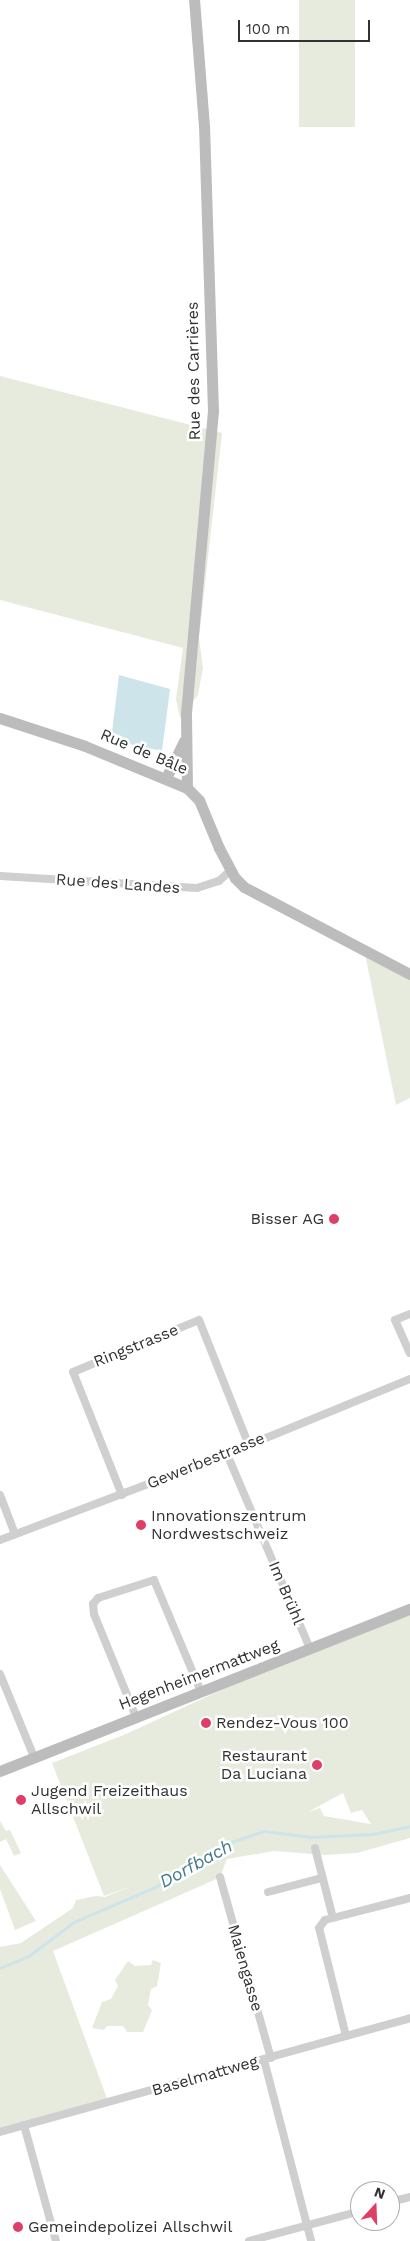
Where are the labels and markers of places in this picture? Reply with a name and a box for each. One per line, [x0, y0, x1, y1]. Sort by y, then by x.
place label: Bisser AG [249, 1209, 324, 1229]
marker: Bisser AG [328, 1213, 340, 1225]
place label: Innovationszentrum Nordwestschweiz [151, 1506, 307, 1544]
marker: Innovationszentrum Nordwestschweiz [135, 1519, 147, 1531]
place label: Rendez-Vous 100 [216, 1713, 349, 1733]
marker: Rendez-Vous 100 [200, 1717, 212, 1729]
place label: Restaurant Da Luciana [220, 1746, 307, 1784]
marker: Restaurant Da Luciana [311, 1759, 323, 1771]
place label: Jugend Freizeithaus Allschwil [31, 1781, 188, 1819]
marker: Jugend Freizeithaus Allschwil [15, 1794, 27, 1806]
place label: Gemeindepolizei Allschwil [28, 2217, 233, 2237]
marker: Gemeindepolizei Allschwil [12, 2221, 24, 2233]

